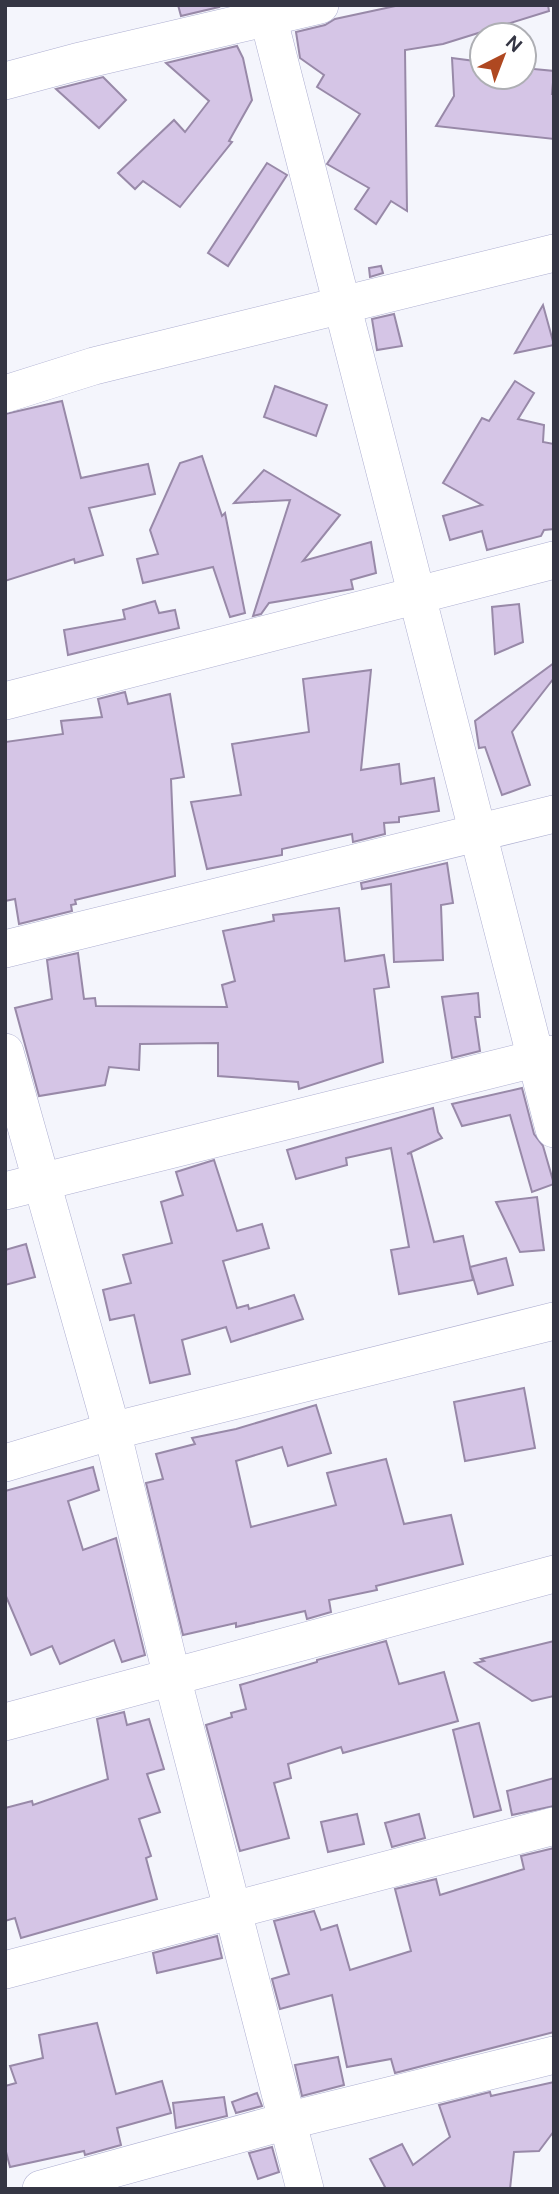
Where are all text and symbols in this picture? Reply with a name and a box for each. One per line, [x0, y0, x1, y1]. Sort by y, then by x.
north arrow [468, 21, 538, 91]
text: N [501, 30, 528, 58]

